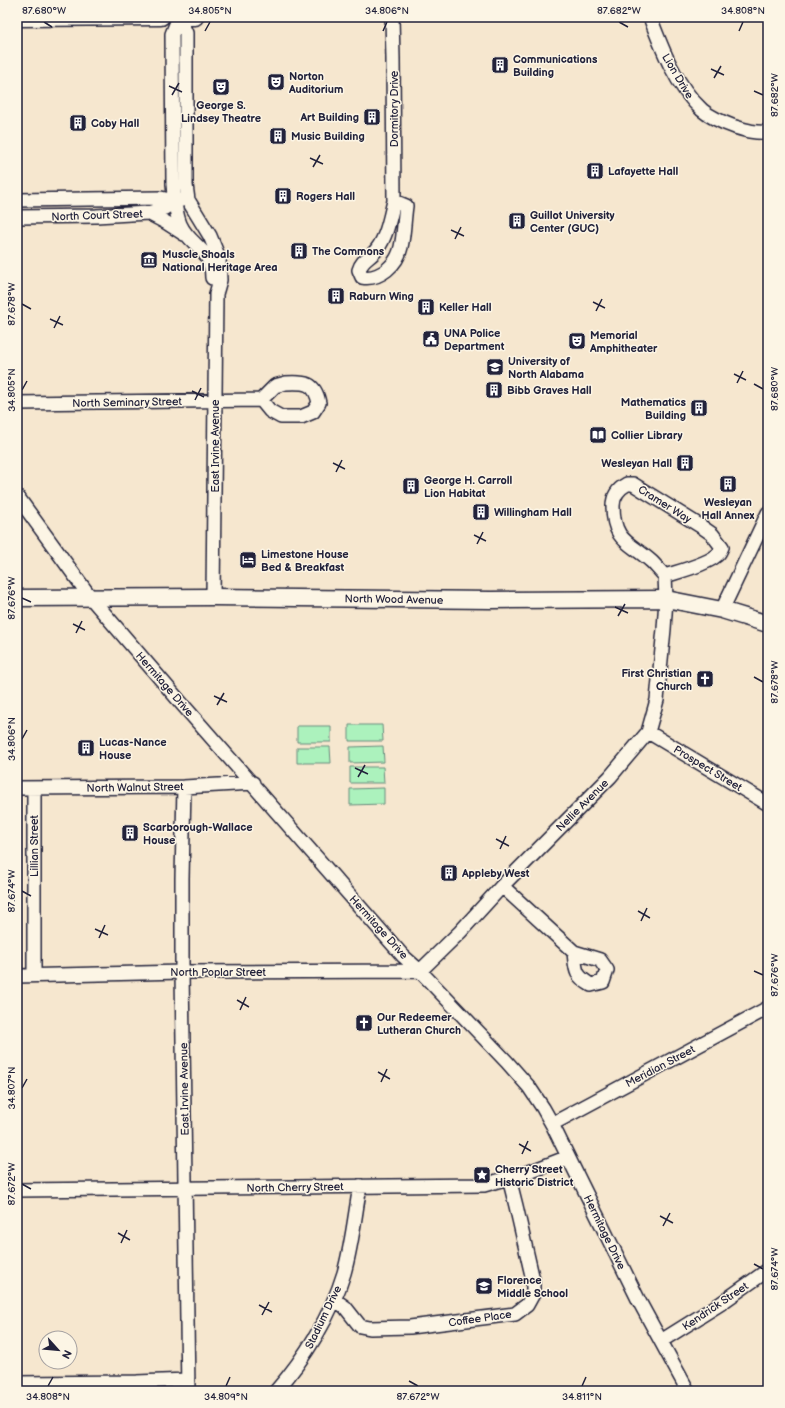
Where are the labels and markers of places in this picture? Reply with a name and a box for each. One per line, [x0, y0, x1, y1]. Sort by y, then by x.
place label: Communications Building [513, 53, 598, 79]
building icon: Communications Building [490, 55, 510, 75]
place label: Norton Auditorium [288, 70, 343, 96]
theatre icon: Norton Auditorium [266, 72, 286, 92]
theatre icon: George S. Lindsey Theatre [211, 77, 231, 97]
place label: George S. Lindsey Theatre [181, 99, 261, 125]
building icon: Art Building [362, 107, 382, 127]
place label: Art Building [299, 111, 359, 124]
building icon: Coby Hall [68, 113, 88, 133]
place label: Coby Hall [91, 117, 139, 130]
building icon: Music Building [268, 126, 288, 146]
place label: Music Building [291, 130, 365, 143]
building icon: Lafayette Hall [585, 161, 605, 181]
place label: Lafayette Hall [608, 165, 678, 178]
building icon: Rogers Hall [273, 186, 293, 206]
place label: Rogers Hall [296, 190, 355, 203]
place label: Guillot University Center (GUC) [530, 209, 615, 235]
building icon: Guillot University Center (GUC) [507, 211, 527, 231]
building icon: The Commons [289, 241, 309, 261]
place label: The Commons [312, 245, 385, 258]
place label: Muscle Shoals National Heritage Area [162, 248, 278, 274]
museum icon: Muscle Shoals National Heritage Area [139, 250, 159, 270]
building icon: Raburn Wing [326, 286, 346, 306]
place label: Raburn Wing [349, 290, 414, 303]
building icon: Keller Hall [416, 297, 436, 317]
place label: Keller Hall [439, 301, 492, 314]
place label: UNA Police Department [444, 327, 505, 353]
public building icon: UNA Police Department [421, 329, 441, 349]
place label: Memorial Amphitheater [589, 329, 658, 355]
theatre icon: Memorial Amphitheater [567, 331, 587, 351]
place label: University of North Alabama [508, 355, 584, 381]
school or university icon: University of North Alabama [485, 357, 505, 377]
building icon: Bibb Graves Hall [484, 380, 504, 400]
place label: Bibb Graves Hall [507, 384, 592, 397]
place label: Mathematics Building [621, 396, 687, 422]
building icon: Mathematics Building [689, 398, 709, 418]
library icon: Collier Library [588, 425, 608, 445]
place label: Collier Library [611, 429, 683, 442]
building icon: Wesleyan Hall [675, 453, 695, 473]
place label: Wesleyan Hall [601, 457, 672, 470]
place label: George H. Carroll Lion Habitat [424, 474, 513, 500]
building icon: Wesleyan Hall Annex [718, 474, 738, 494]
building icon: George H. Carroll Lion Habitat [401, 476, 421, 496]
place label: Wesleyan Hall Annex [702, 496, 755, 522]
building icon: Willingham Hall [471, 502, 491, 522]
place label: Willingham Hall [494, 506, 572, 519]
place label: Limestone House Bed & Breakfast [261, 548, 349, 574]
hotel icon: Limestone House Bed & Breakfast [238, 550, 258, 570]
place label: First Christian Church [621, 667, 692, 693]
church icon: First Christian Church [695, 669, 715, 689]
place label: Lucas-Nance House [99, 736, 167, 762]
building icon: Lucas-Nance House [76, 738, 96, 758]
place label: Scarborough-Wallace House [143, 821, 253, 847]
building icon: Scarborough-Wallace House [120, 823, 140, 843]
building icon: Appleby West [439, 863, 459, 883]
place label: Appleby West [461, 867, 530, 880]
place label: Our Redeemer Lutheran Church [377, 1011, 461, 1037]
church icon: Our Redeemer Lutheran Church [354, 1013, 374, 1033]
place label: Cherry Street Historic District [495, 1163, 574, 1189]
place icon: Cherry Street Historic District [472, 1165, 492, 1185]
place label: Florence Middle School [497, 1274, 568, 1300]
school or university icon: Florence Middle School [474, 1276, 494, 1296]

